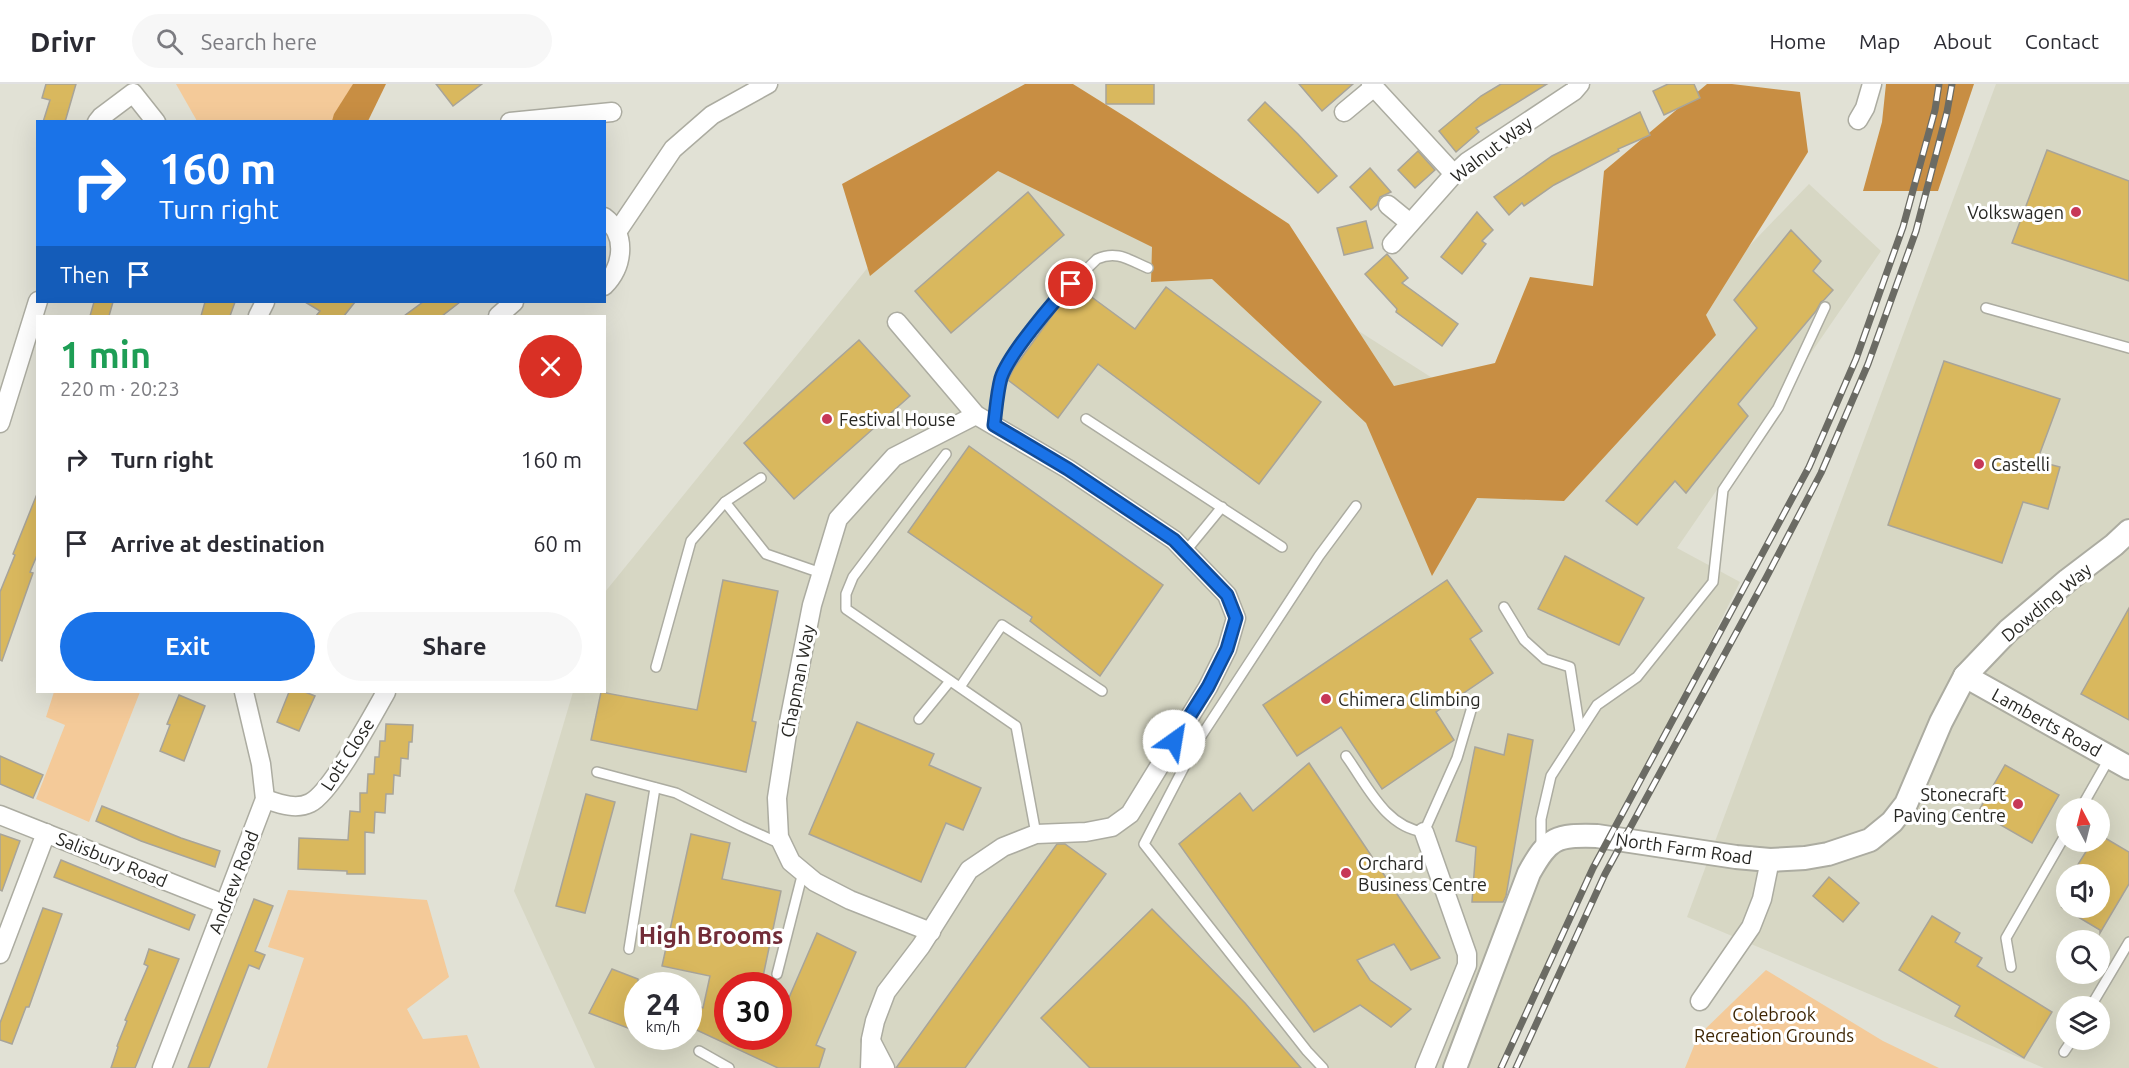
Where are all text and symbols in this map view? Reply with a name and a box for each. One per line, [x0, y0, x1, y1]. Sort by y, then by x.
search box [132, 14, 552, 68]
icon: search [153, 25, 186, 58]
text: Drivr [30, 26, 96, 57]
text: Search here [201, 29, 317, 54]
text: Home [1769, 29, 1826, 53]
text: Map [1859, 29, 1900, 53]
text: About [1933, 29, 1992, 53]
text: Contact [2025, 29, 2099, 53]
street label: Walnut Way [1447, 112, 1536, 186]
icon: right [60, 144, 138, 222]
text: 160 m [159, 145, 276, 192]
text: Turn right [159, 194, 279, 224]
place label: Volkswagen [1967, 202, 2064, 222]
marker: Volkswagen [2069, 205, 2083, 219]
icon: arrive [122, 258, 155, 291]
pin [1045, 258, 1096, 309]
text: Then [60, 262, 110, 287]
icon: arrive [1054, 267, 1087, 300]
text: 1 min [60, 334, 151, 375]
button: close [519, 335, 582, 398]
text: 220 m · 20:23 [60, 377, 180, 400]
place label: Festival House [839, 409, 956, 429]
marker: Festival House [820, 412, 834, 426]
icon: right [60, 443, 93, 476]
text: Turn right [111, 447, 213, 472]
text: 160 m [521, 447, 582, 472]
place label: Castelli [1991, 454, 2050, 474]
marker: Castelli [1972, 457, 1986, 471]
icon: arrive [60, 527, 93, 560]
text: Arrive at destination [111, 531, 325, 556]
text: 60 m [533, 531, 582, 556]
street label: Dowding Way [1997, 558, 2095, 645]
button: Exit [60, 612, 315, 681]
button: Share [327, 612, 582, 681]
street label: Chapman Way [776, 623, 818, 739]
street label: Lamberts Road [1989, 684, 2105, 760]
place label: Chimera Climbing [1338, 689, 1481, 709]
marker: Chimera Climbing [1319, 692, 1333, 706]
position arrow [1142, 709, 1206, 773]
street label: Lott Close [316, 714, 378, 794]
place label: Stonecraft Paving Centre [1893, 784, 2006, 825]
marker: Stonecraft Paving Centre [2011, 797, 2025, 811]
north arrow [2056, 798, 2110, 852]
map controls [2056, 798, 2110, 1050]
street label: Salisbury Road [54, 828, 170, 890]
street label: Andrew Road [204, 828, 262, 936]
street label: North Farm Road [1614, 829, 1754, 867]
place label: Orchard Business Centre [1358, 853, 1487, 894]
button: sound [2056, 864, 2110, 918]
marker: Orchard Business Centre [1339, 866, 1353, 880]
district label: High Brooms [639, 922, 783, 949]
button: search [2056, 930, 2110, 984]
speed limit sign: 30 [714, 972, 792, 1050]
text: 24 [646, 987, 680, 1021]
button: layers [2056, 996, 2110, 1050]
park label: Colebrook Recreation Grounds [1694, 1004, 1854, 1045]
text: km/h [646, 1018, 680, 1035]

